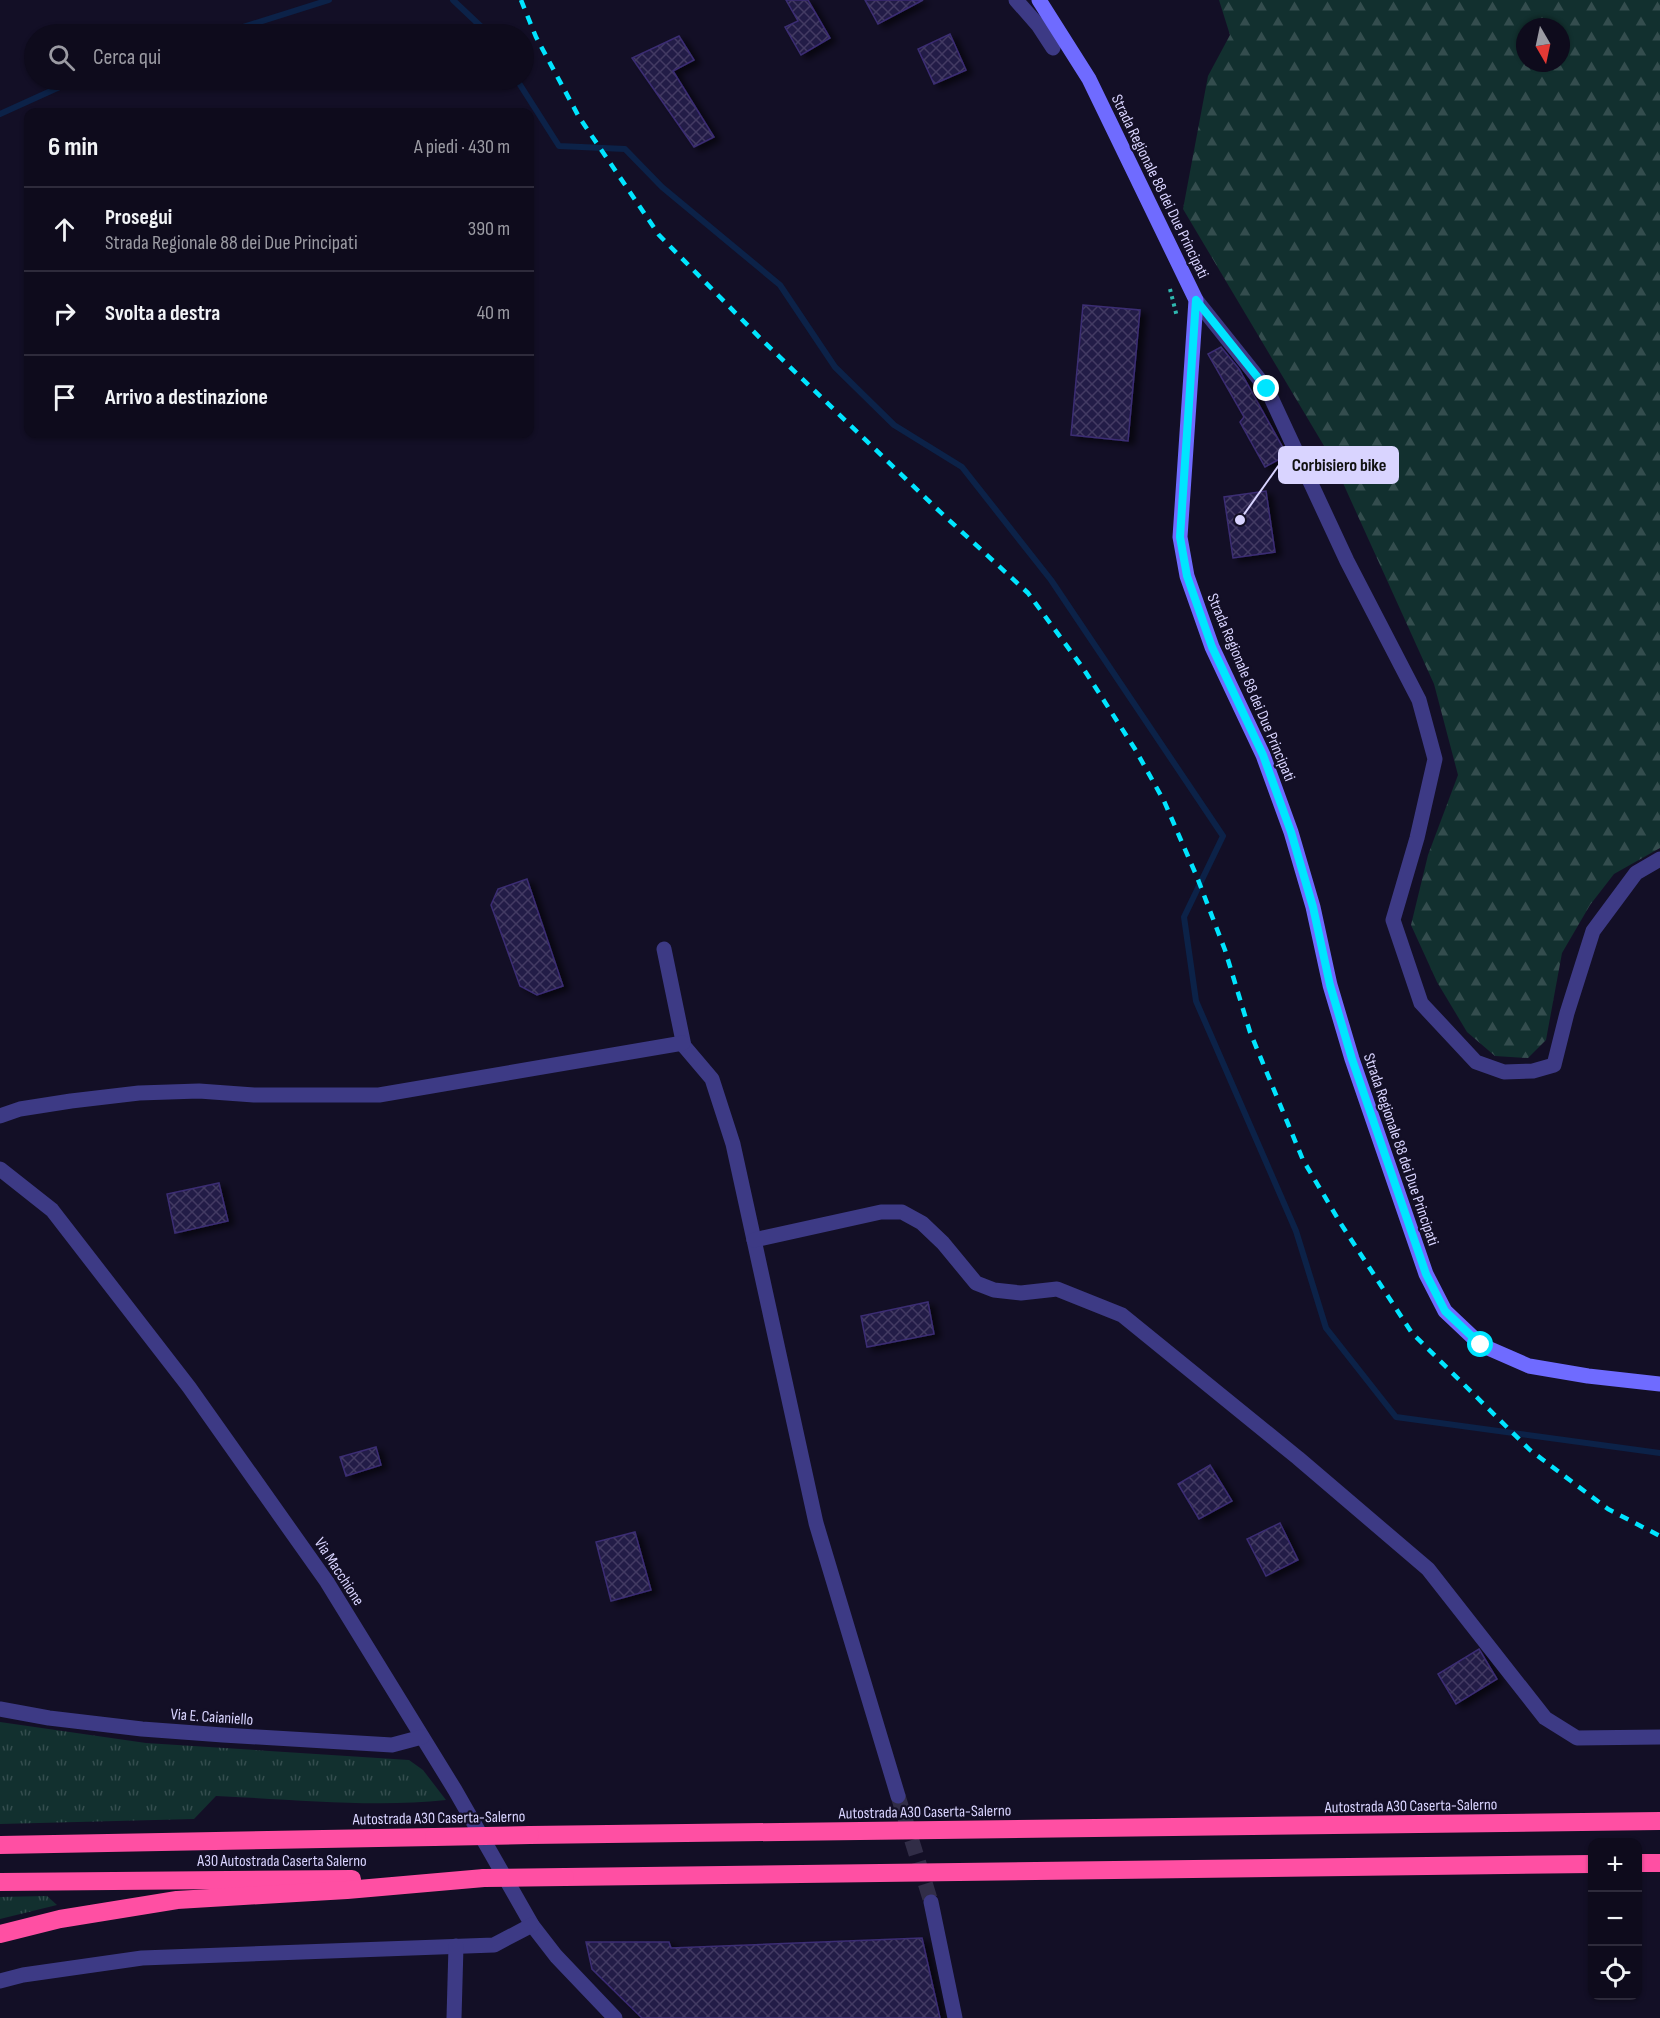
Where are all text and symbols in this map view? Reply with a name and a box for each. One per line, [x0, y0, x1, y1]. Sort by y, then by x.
north arrow [1516, 18, 1570, 72]
search box [24, 24, 534, 90]
icon: search [45, 41, 78, 74]
text: Cerca qui [93, 44, 161, 71]
street label: Strada Regionale 88 dei Due Principati [1107, 92, 1212, 282]
text: 6 min [48, 132, 98, 163]
text: A piedi · 430 m [414, 135, 510, 159]
text: Prosegui [105, 204, 172, 231]
icon: ahead [48, 213, 81, 246]
text: 390 m [468, 217, 510, 241]
text: Strada Regionale 88 dei Due Principati [105, 231, 358, 255]
icon: right [48, 297, 81, 330]
text: Svolta a destra [105, 300, 220, 327]
text: 40 m [477, 301, 510, 325]
route end [1253, 375, 1279, 401]
icon: arrive [48, 381, 81, 414]
text: Arrivo a destinazione [105, 384, 268, 411]
callout: Corbisiero bike [1279, 447, 1398, 483]
text: Corbisiero bike [1292, 455, 1386, 476]
street label: Strada Regionale 88 dei Due Principati [1202, 591, 1299, 784]
street label: Strada Regionale 88 dei Due Principati [1359, 1051, 1442, 1248]
route start [1467, 1331, 1493, 1357]
street label: Via Macchione [310, 1534, 368, 1609]
street label: Via E. Caianiello [170, 1705, 254, 1730]
street label: Autostrada A30 Caserta-Salerno [1324, 1795, 1497, 1818]
street label: Autostrada A30 Caserta-Salerno [838, 1801, 1011, 1824]
street label: Autostrada A30 Caserta-Salerno [352, 1807, 525, 1830]
map controls [1588, 1838, 1642, 2000]
button: + [1588, 1838, 1642, 1892]
street label: A30 Autostrada Caserta Salerno [196, 1852, 367, 1871]
button: − [1588, 1892, 1642, 1946]
button: locate [1588, 1946, 1642, 2000]

